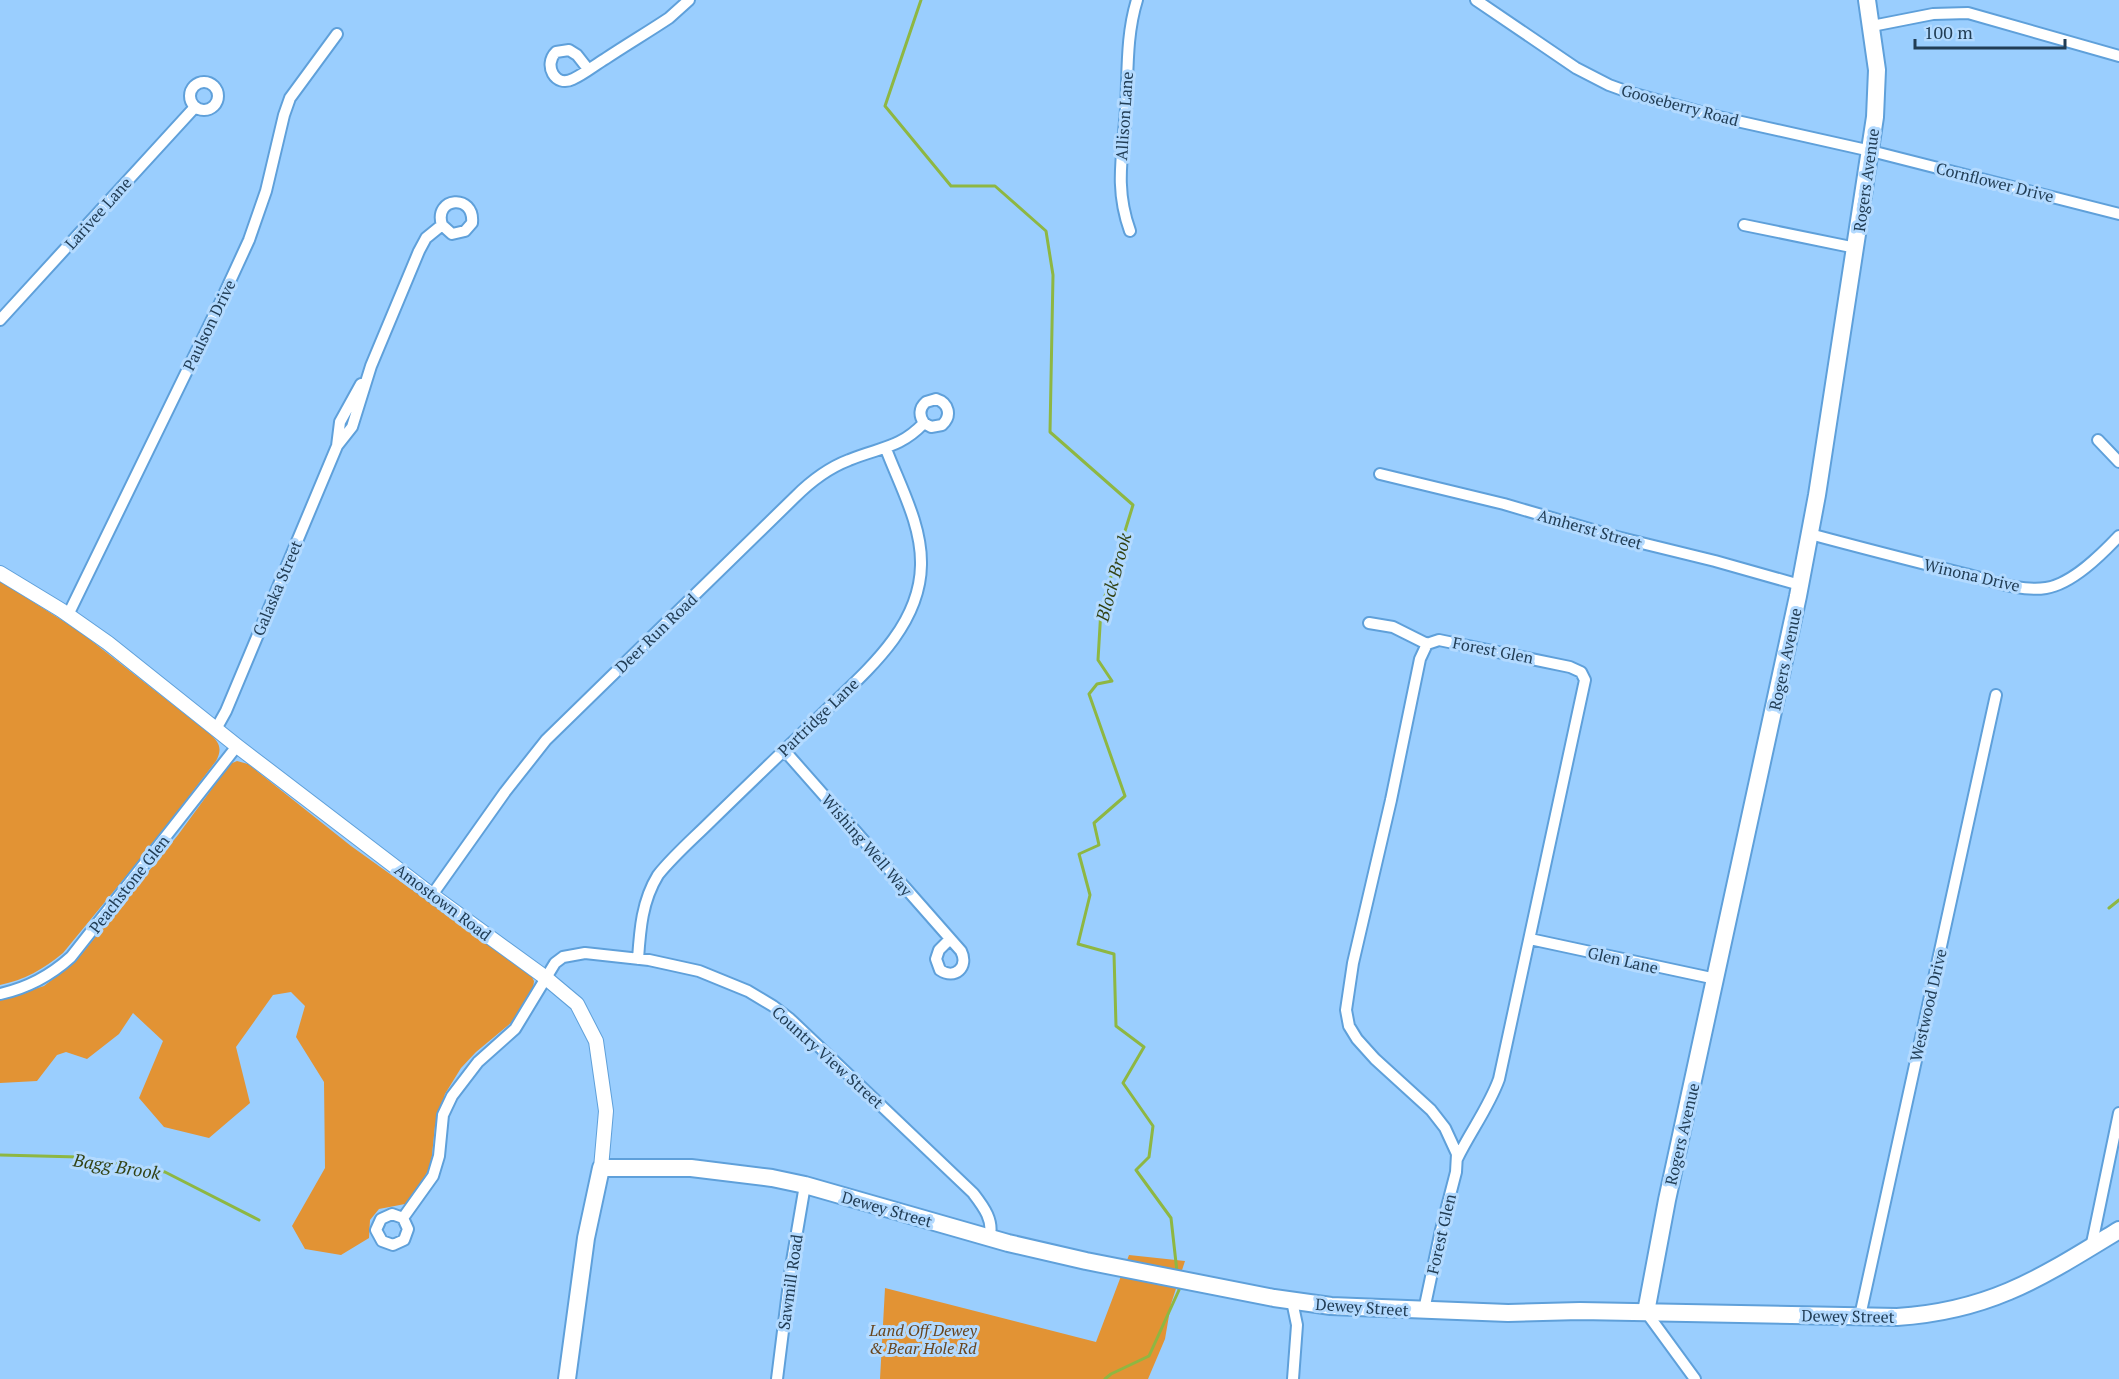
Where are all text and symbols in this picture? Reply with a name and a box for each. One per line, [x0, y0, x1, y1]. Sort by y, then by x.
scale bar [1915, 12, 2065, 50]
text: 100 m [1924, 20, 1973, 44]
street label: Allison Lane [1110, 71, 1138, 161]
street label: Gooseberry Road [1619, 79, 1741, 131]
street label: Rogers Avenue [1848, 127, 1884, 233]
street label: Cornflower Drive [1934, 157, 2056, 207]
street label: Larivee Lane [60, 172, 136, 254]
street label: Paulson Drive [177, 276, 241, 374]
street label: Amherst Street [1535, 504, 1645, 554]
water label: Block Brook [1089, 530, 1136, 625]
street label: Galaska Street [247, 537, 307, 639]
street label: Winona Drive [1922, 553, 2022, 597]
street label: Deer Run Road [610, 588, 702, 678]
street label: Rogers Avenue [1763, 606, 1807, 712]
street label: Forest Glen [1451, 631, 1536, 669]
street label: Partridge Lane [773, 673, 863, 761]
street label: Wishing Well Way [817, 789, 918, 901]
street label: Peachstone Glen [84, 830, 174, 937]
street label: Amostown Road [390, 858, 496, 946]
street label: Glen Lane [1586, 941, 1660, 979]
street label: Westwood Drive [1904, 947, 1952, 1063]
street label: Country View Street [767, 1001, 889, 1113]
street label: Rogers Avenue [1660, 1081, 1704, 1187]
water label: Bagg Brook [71, 1147, 163, 1185]
street label: Dewey Street [839, 1186, 935, 1232]
street label: Forest Glen [1421, 1191, 1461, 1276]
street label: Sawmill Road [772, 1233, 808, 1331]
street label: Dewey Street [1315, 1293, 1409, 1321]
street label: Dewey Street [1801, 1304, 1895, 1328]
park label: Land Off Dewey & Bear Hole Rd [868, 1319, 977, 1359]

